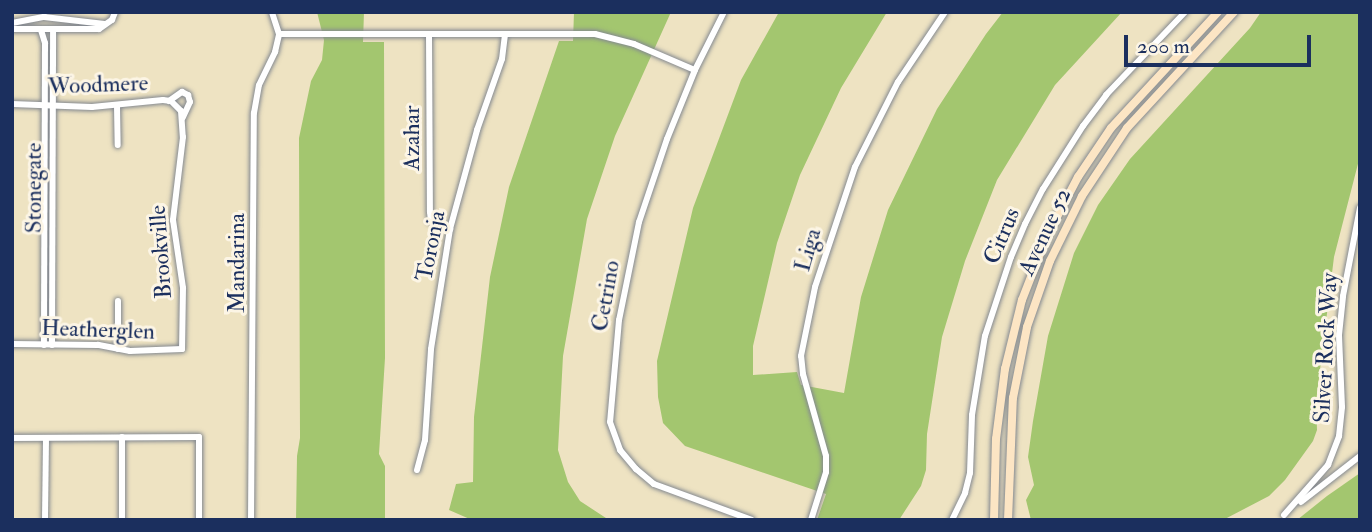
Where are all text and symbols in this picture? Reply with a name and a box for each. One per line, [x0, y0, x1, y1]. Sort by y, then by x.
scale bar [1127, 21, 1314, 65]
text: 200 m [1137, 33, 1190, 60]
street label: Woodmere [47, 69, 149, 101]
street label: Azahar [398, 105, 426, 171]
street label: Stonegate [20, 143, 48, 233]
street label: Avenue 52 [1013, 184, 1077, 280]
street label: Brookville [144, 204, 178, 300]
street label: Citrus [978, 204, 1026, 268]
street label: Toronja [411, 208, 451, 284]
street label: Mandarina [223, 213, 251, 313]
street label: Liga [789, 225, 827, 275]
street label: Cetrino [586, 258, 626, 334]
street label: Silver Rock Way [1308, 272, 1344, 424]
street label: Heatherglen [41, 314, 155, 346]

